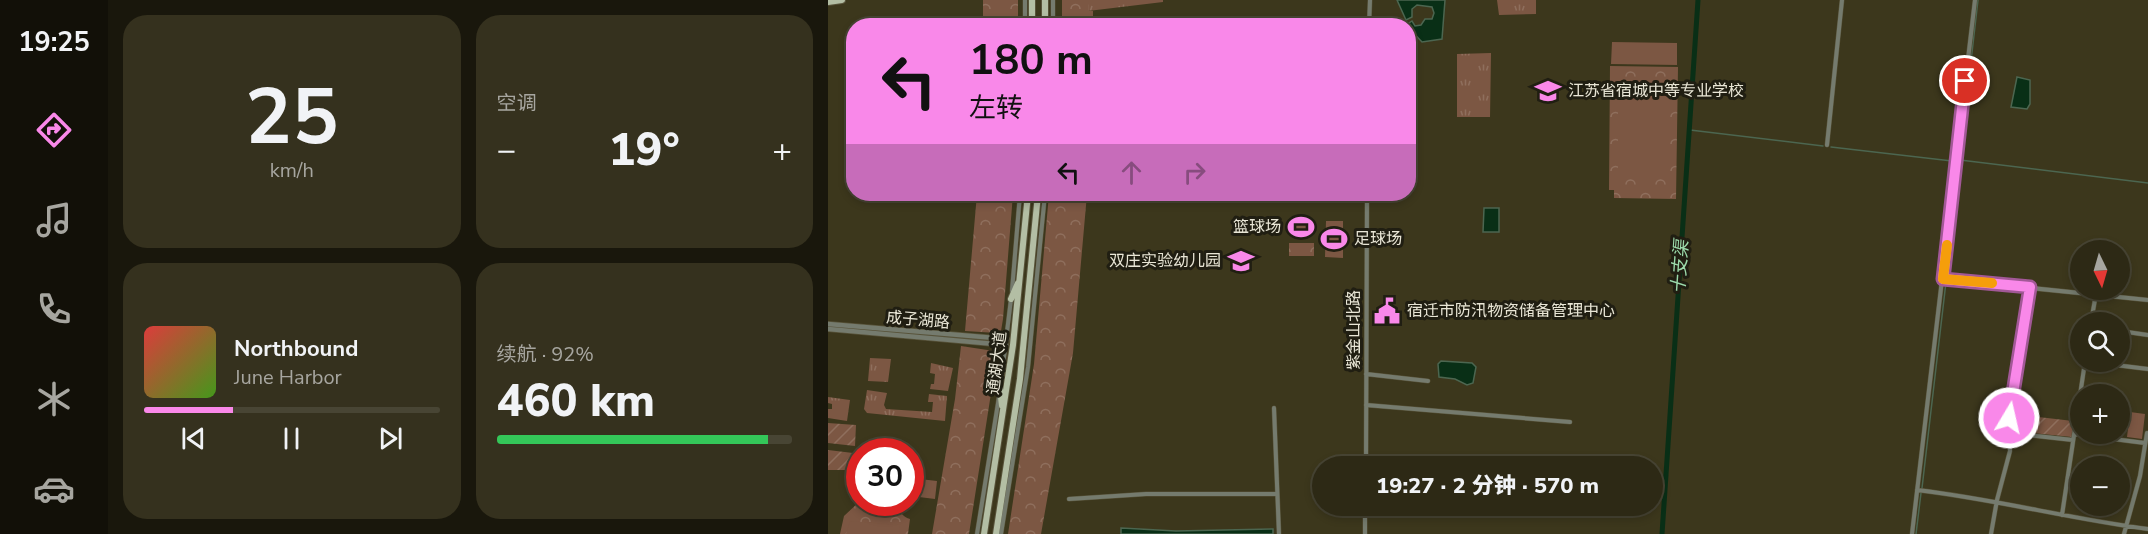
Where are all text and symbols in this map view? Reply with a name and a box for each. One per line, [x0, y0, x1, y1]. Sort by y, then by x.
text: 19:25 [18, 24, 90, 61]
text: 180 m [969, 32, 1093, 89]
icon: left [870, 42, 948, 120]
pin [1939, 55, 1990, 106]
text: 25 [245, 64, 339, 171]
icon: arrive [1948, 64, 1981, 97]
school or university icon: 江苏省宿城中等专业学校 [1533, 76, 1563, 106]
place label: 江苏省宿城中等专业学校 [1568, 80, 1744, 102]
text: 空调 [497, 90, 537, 117]
text: 左转 [969, 90, 1023, 127]
icon: directions [33, 109, 75, 151]
text: 19° [609, 120, 680, 181]
text: − [497, 128, 516, 173]
text: + [772, 128, 792, 173]
icon: left [1052, 156, 1085, 189]
icon: ahead [1115, 156, 1148, 189]
icon: right [1178, 156, 1211, 189]
text: km/h [270, 157, 314, 184]
icon: music [33, 199, 75, 241]
sports icon: 篮球场 [1286, 212, 1316, 242]
place label: 篮球场 [1233, 216, 1281, 238]
sports icon: 足球场 [1319, 224, 1349, 254]
place label: 足球场 [1354, 228, 1402, 250]
water label: 十支渠 [1666, 236, 1694, 295]
north arrow [2070, 240, 2130, 300]
map controls [2070, 240, 2130, 516]
school or university icon: 双庄实验幼儿园 [1226, 246, 1256, 276]
place label: 双庄实验幼儿园 [1109, 250, 1221, 272]
icon: phone [33, 288, 75, 330]
street label: 紫金山北路 [1343, 290, 1365, 370]
public building icon: 宿迁市防汛物资储备管理中心 [1372, 296, 1402, 326]
place label: 宿迁市防汛物资储备管理中心 [1407, 300, 1615, 322]
street label: 成子湖路 [885, 306, 951, 334]
button: search [2070, 312, 2130, 372]
street label: 通湖大道 [982, 330, 1012, 396]
text: Northbound [234, 334, 358, 364]
text: 续航 · 92% [497, 341, 594, 368]
text: June Harbor [234, 364, 342, 391]
text: 460 km [497, 371, 655, 432]
icon: climate [33, 378, 75, 420]
button: + [2070, 384, 2130, 444]
position arrow [1977, 386, 2041, 450]
icon: previous [177, 422, 210, 455]
icon: pause [275, 422, 308, 455]
icon: next [374, 422, 407, 455]
speed limit sign: 30 [846, 438, 924, 516]
button: − [2070, 456, 2130, 516]
icon: car [33, 468, 75, 510]
text: 19:27 · 2 分钟 · 570 m [1376, 471, 1599, 501]

